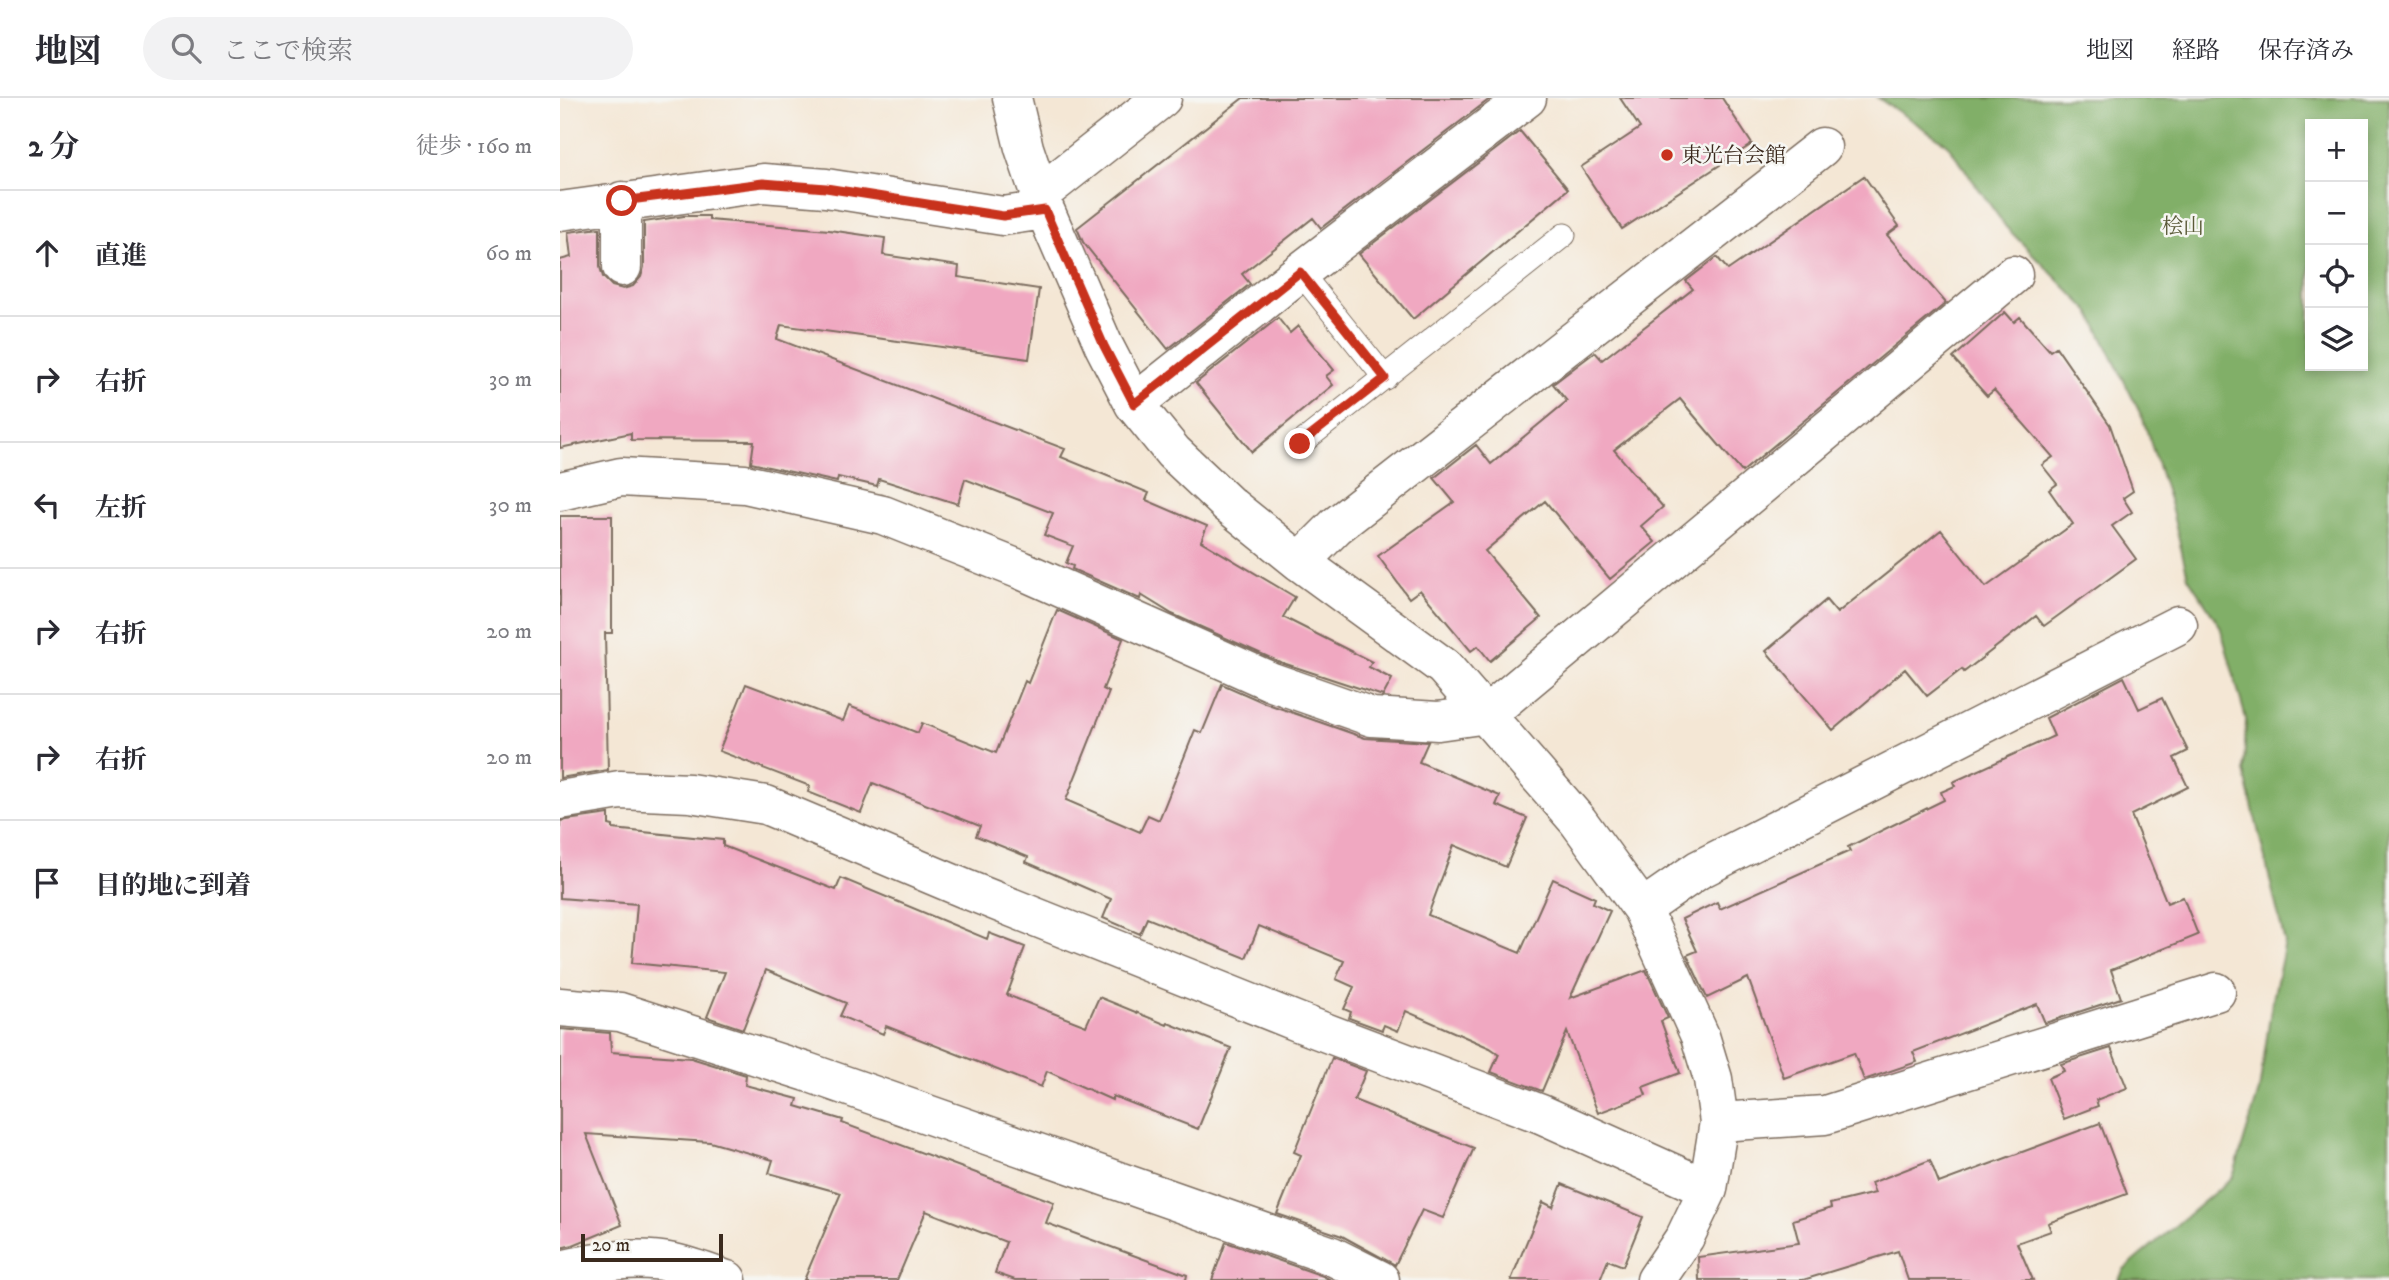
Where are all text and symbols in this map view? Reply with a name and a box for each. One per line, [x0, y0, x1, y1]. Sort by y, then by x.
search box [143, 17, 633, 80]
icon: search [167, 29, 205, 67]
text: 地図 [35, 32, 101, 73]
text: ここで検索 [223, 35, 353, 68]
text: 地図 [2086, 36, 2134, 66]
text: 経路 [2172, 36, 2220, 66]
text: 保存済み [2258, 36, 2354, 66]
map controls [2305, 119, 2368, 371]
button: + [2305, 119, 2368, 182]
text: 2 分 [28, 129, 79, 166]
text: 徒歩 · 160 m [416, 132, 532, 161]
place label: 東光台会館 [1681, 143, 1786, 169]
marker: 東光台会館 [1659, 147, 1675, 163]
button: − [2305, 182, 2368, 245]
route start [606, 185, 637, 216]
park label: 桧山 [2162, 214, 2204, 240]
icon: ahead [28, 234, 66, 272]
text: 60 m [485, 239, 532, 268]
text: 直進 [95, 240, 147, 273]
button: locate [2305, 245, 2368, 308]
button: layers [2305, 308, 2368, 371]
icon: right [28, 360, 66, 398]
text: 30 m [489, 365, 532, 394]
text: 右折 [95, 366, 147, 399]
route end [1284, 428, 1315, 459]
icon: left [28, 486, 66, 524]
text: 30 m [489, 491, 532, 520]
text: 左折 [95, 492, 147, 525]
icon: right [28, 612, 66, 650]
text: 20 m [486, 617, 532, 646]
text: 右折 [95, 618, 147, 651]
icon: right [28, 738, 66, 776]
text: 20 m [486, 743, 532, 772]
text: 右折 [95, 744, 147, 777]
icon: arrive [28, 864, 66, 902]
text: 目的地に到着 [95, 870, 251, 903]
scale bar [581, 1231, 723, 1263]
text: 20 m [592, 1234, 630, 1257]

